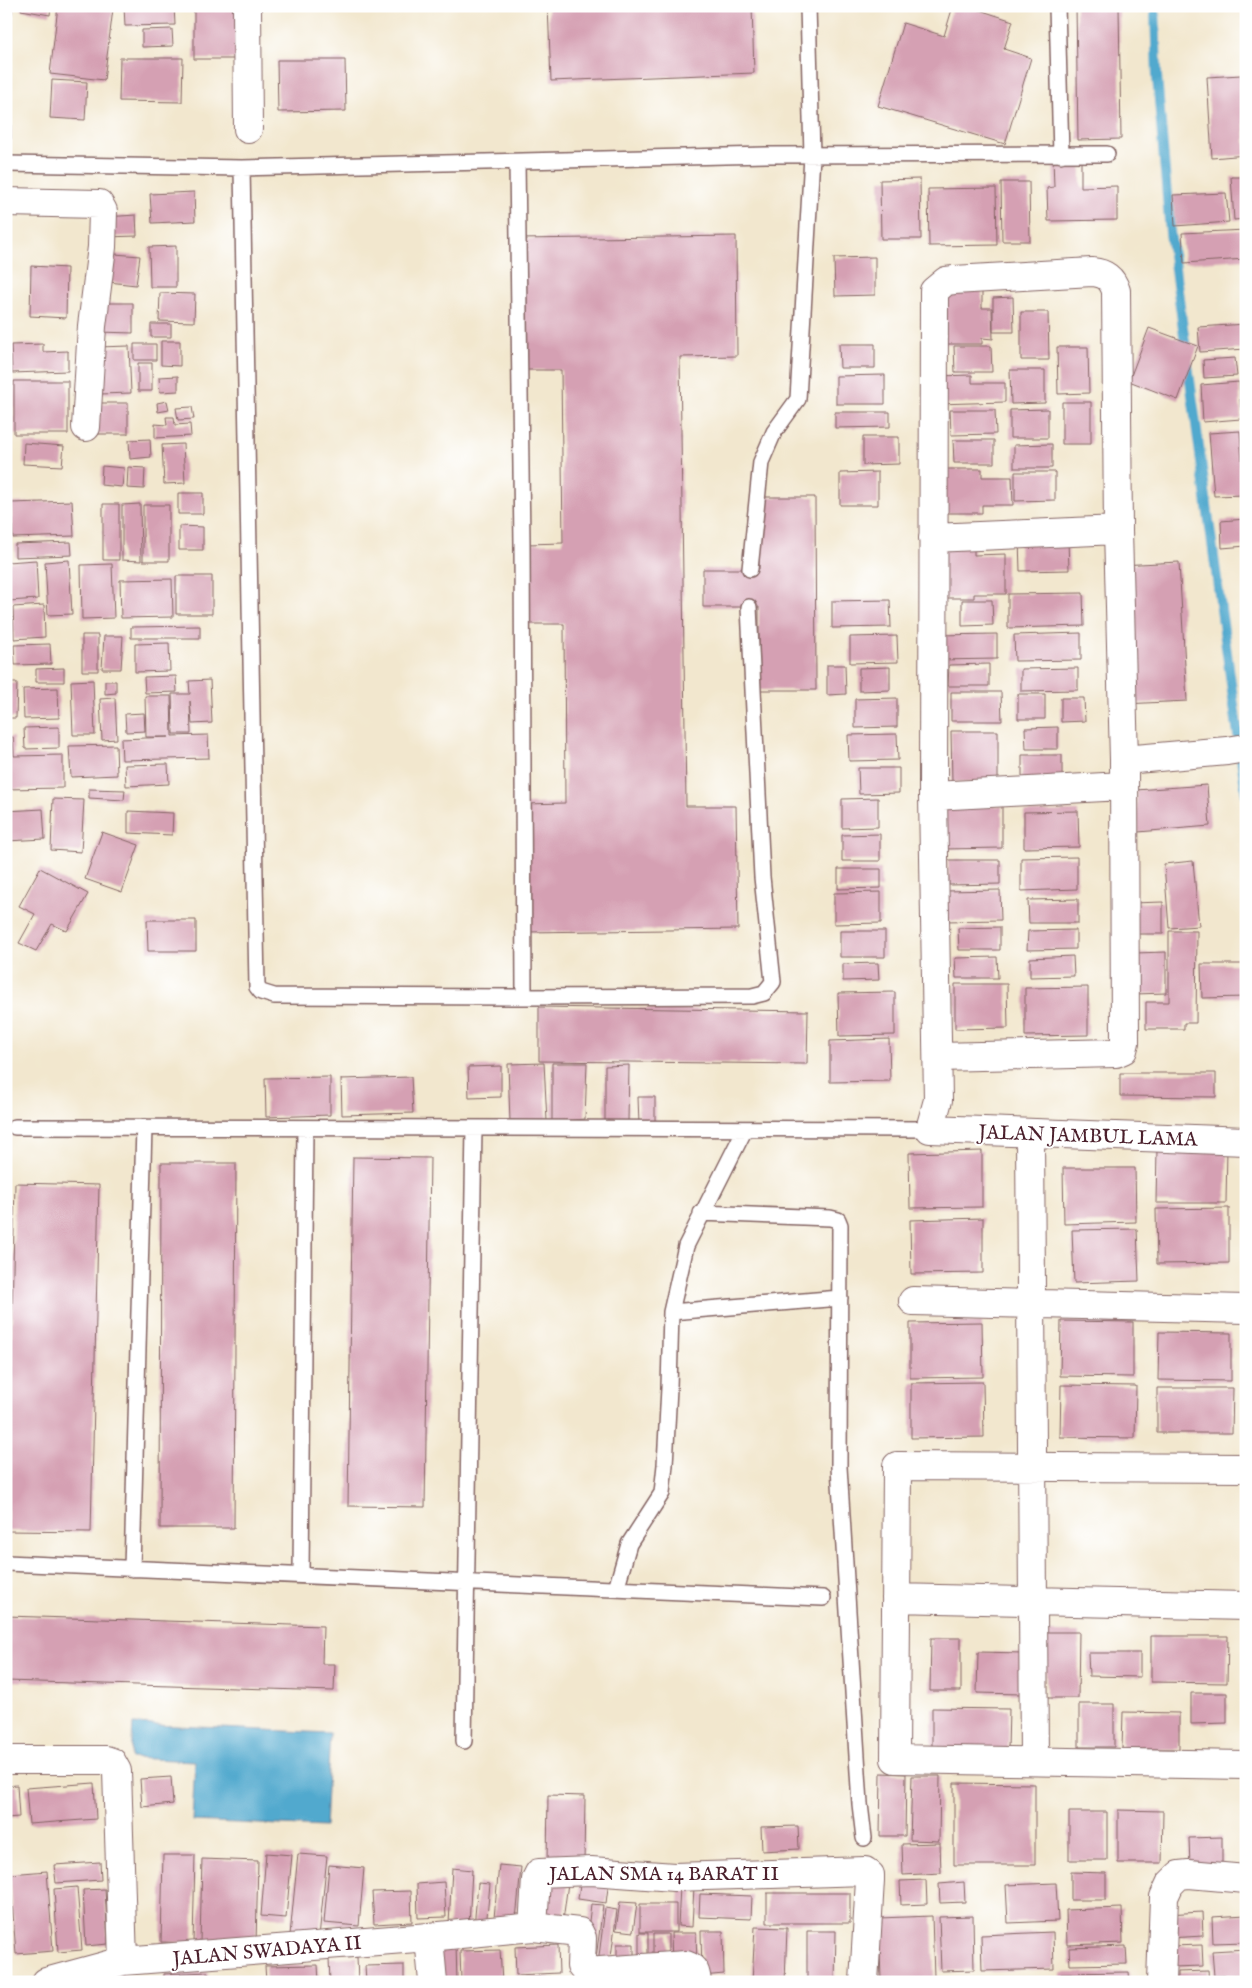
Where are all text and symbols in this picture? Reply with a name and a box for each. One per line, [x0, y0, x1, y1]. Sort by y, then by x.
street label: JALAN JAMBUL LAMA [976, 1120, 1198, 1153]
street label: JALAN SMA 14 BARAT II [547, 1862, 779, 1887]
street label: JALAN SWADAYA II [170, 1931, 363, 1972]

